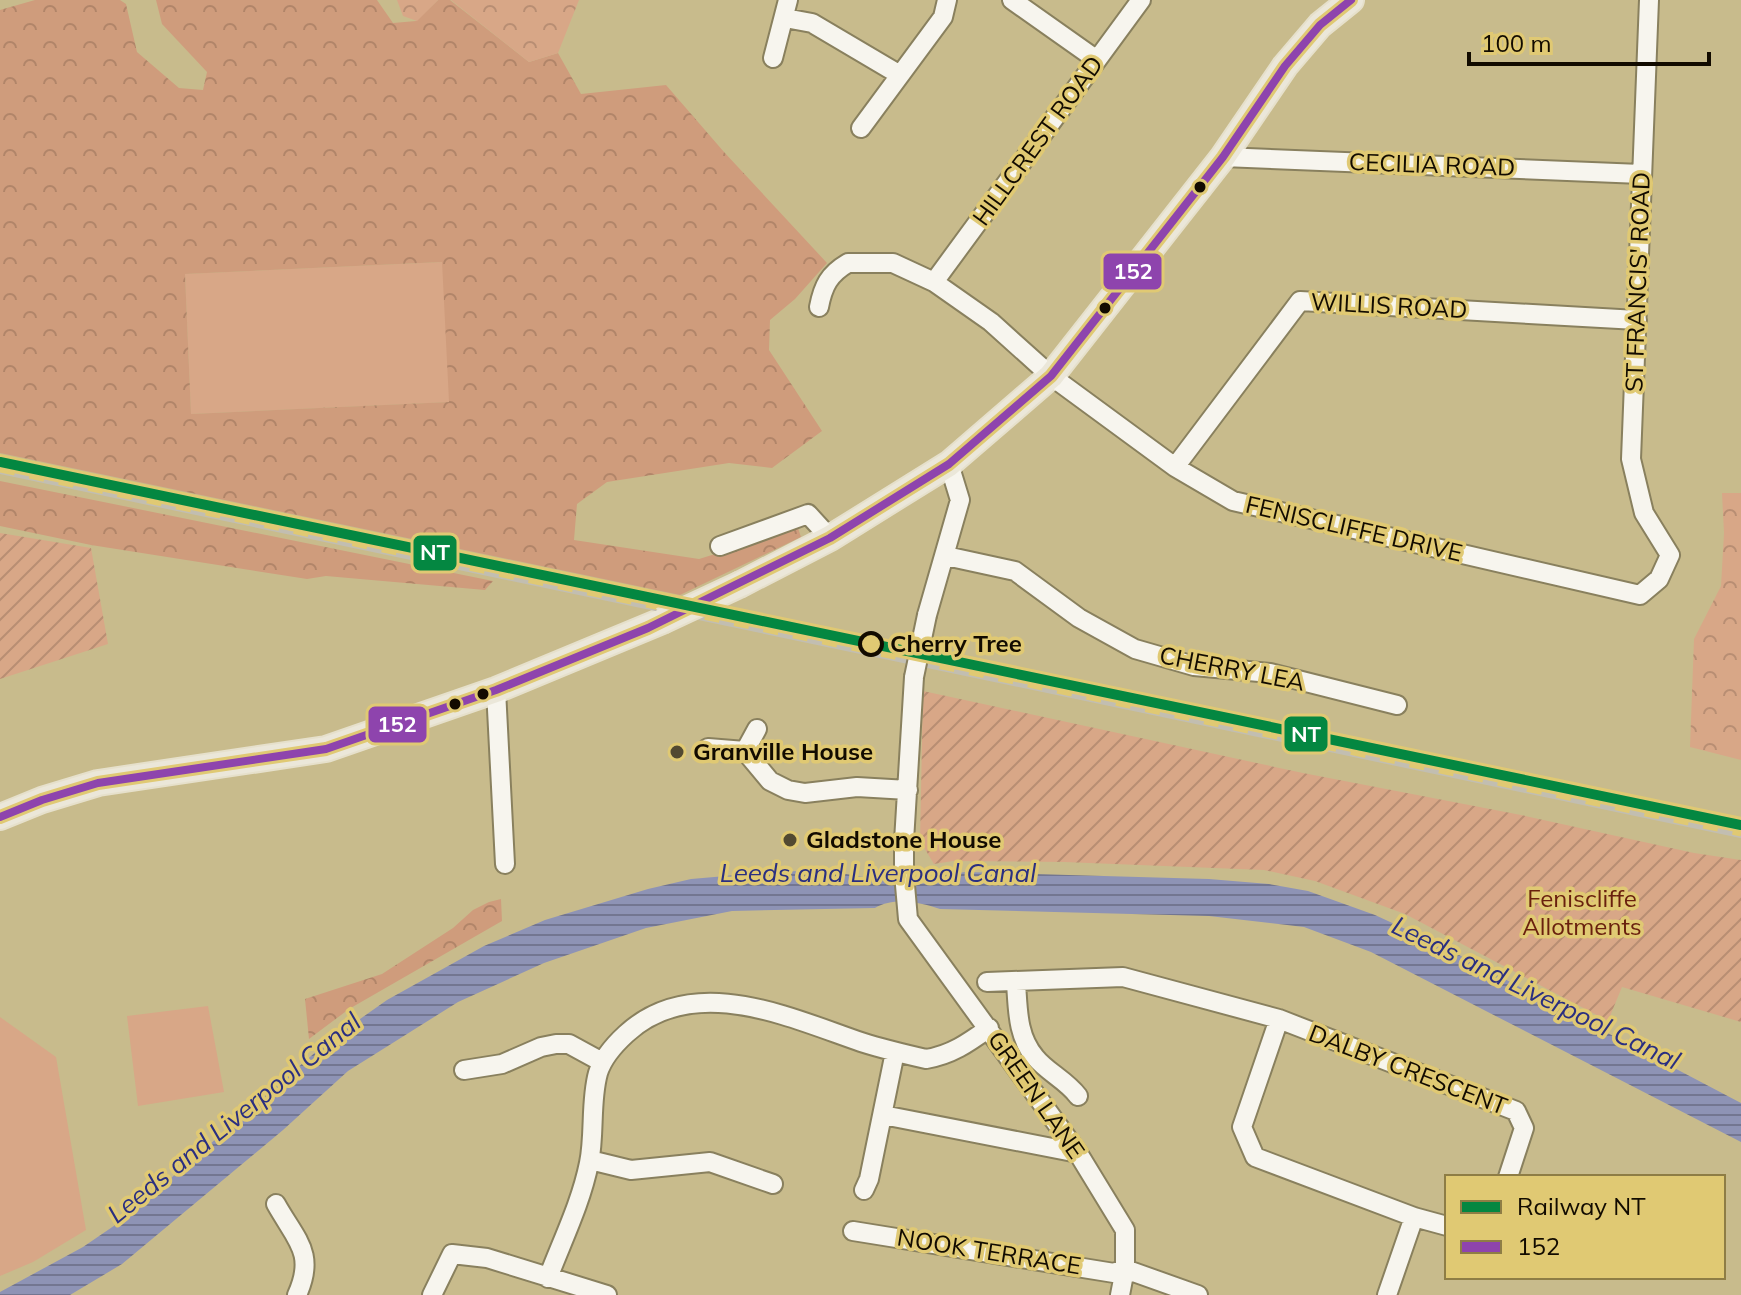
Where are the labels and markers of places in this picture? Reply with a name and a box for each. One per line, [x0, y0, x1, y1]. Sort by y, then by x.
unlabelled marker [1192, 179, 1208, 195]
unlabelled marker [1097, 300, 1113, 316]
place label: Cherry Tree [890, 628, 1022, 658]
marker: Cherry Tree [859, 632, 883, 656]
unlabelled marker [475, 686, 491, 702]
unlabelled marker [447, 696, 463, 712]
place label: Granville House [693, 736, 873, 766]
marker: Granville House [668, 743, 686, 761]
place label: Gladstone House [806, 824, 1001, 854]
marker: Gladstone House [781, 831, 799, 849]

